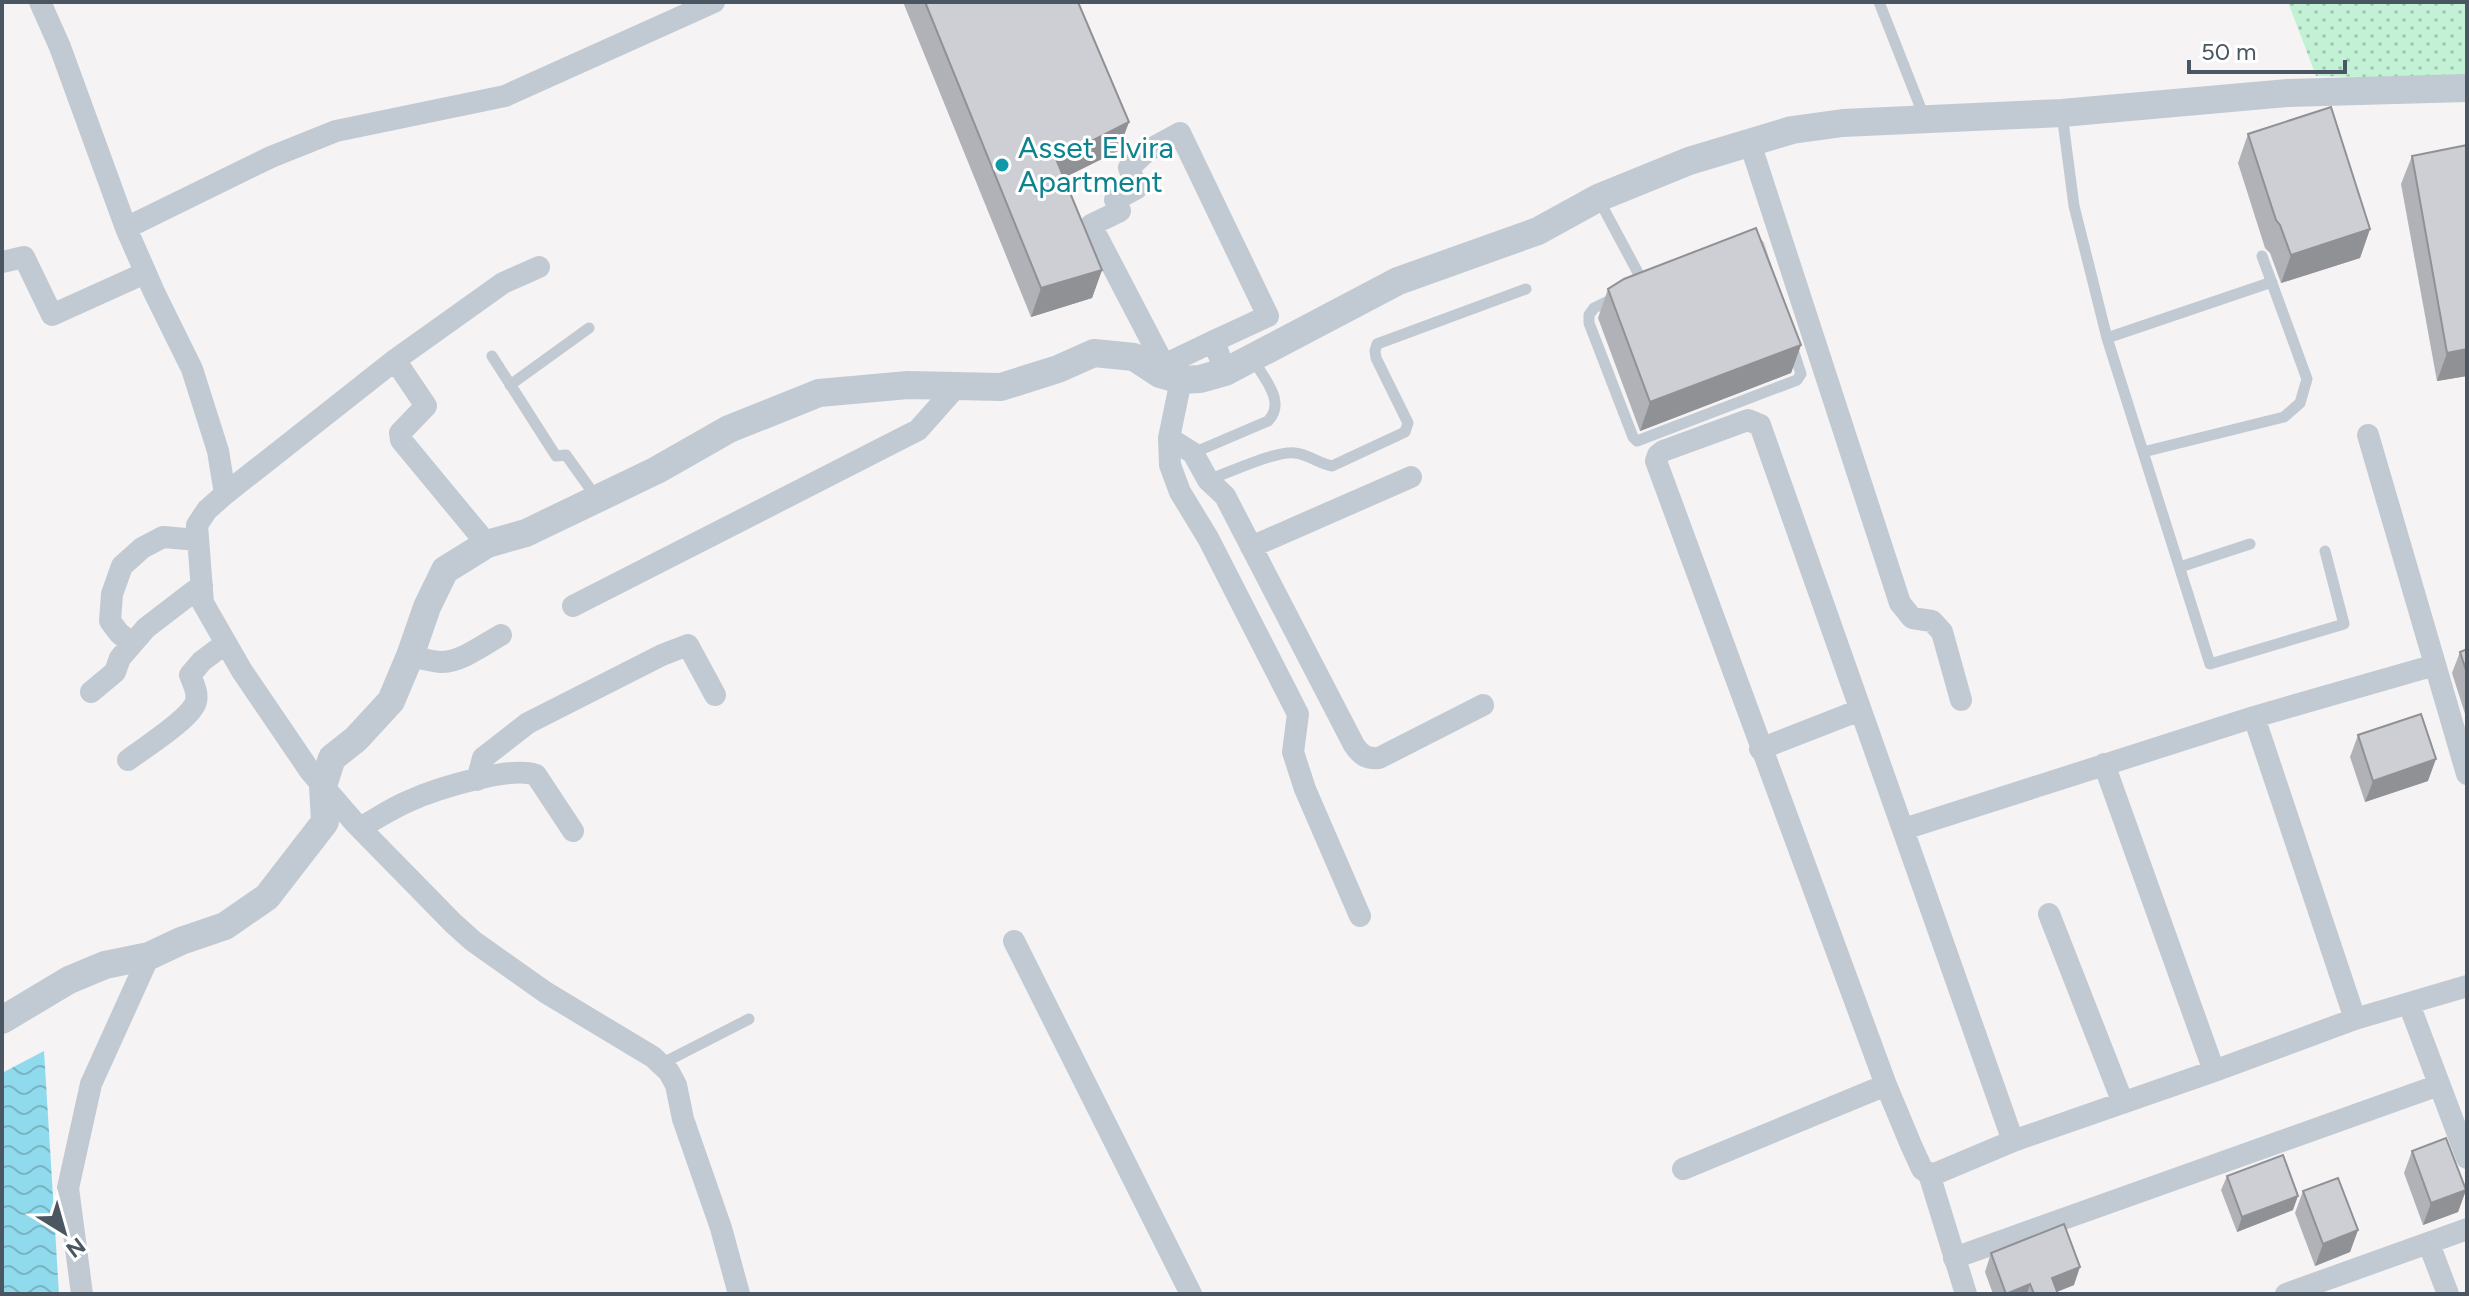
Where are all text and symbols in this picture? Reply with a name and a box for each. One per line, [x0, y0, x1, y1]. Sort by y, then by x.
scale bar [2189, 24, 2345, 74]
text: 50 m [2201, 37, 2257, 66]
place label: Asset Elvira Apartment [1018, 129, 1174, 200]
marker: Asset Elvira Apartment [993, 156, 1011, 174]
north arrow [24, 1192, 104, 1272]
text: N [61, 1232, 91, 1263]

